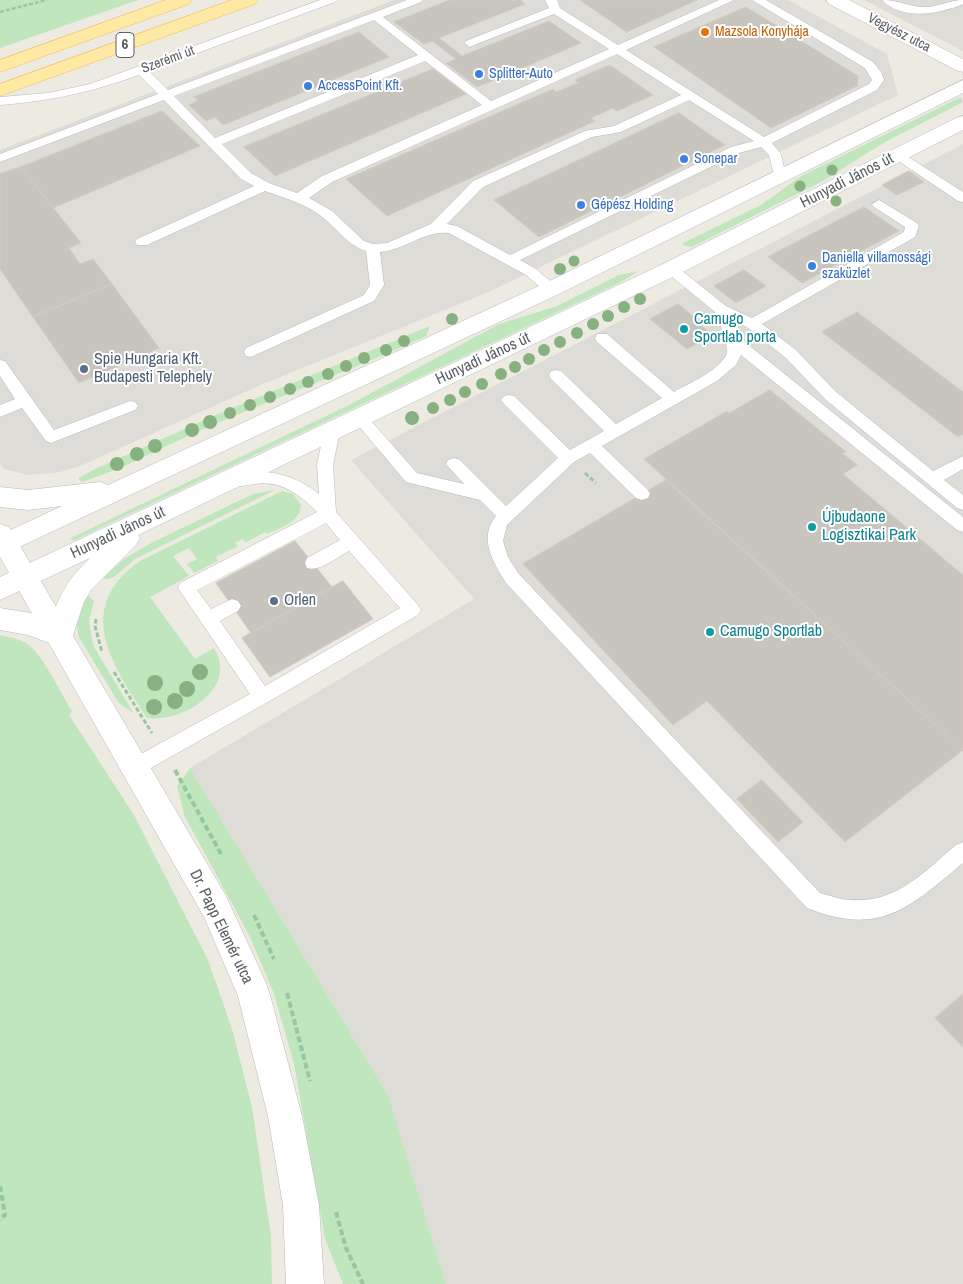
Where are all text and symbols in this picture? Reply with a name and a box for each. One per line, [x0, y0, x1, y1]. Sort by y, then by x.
street label: Vegyész utca [865, 10, 933, 56]
place label: Mazsola Konyhája [715, 24, 809, 40]
marker: Mazsola Konyhája [699, 26, 711, 38]
road number: 6 [116, 32, 134, 58]
street label: Szerémi út [139, 43, 197, 77]
place label: Splitter-Auto [489, 66, 553, 82]
marker: Splitter-Auto [473, 68, 485, 80]
place label: AccessPoint Kft. [318, 78, 402, 94]
marker: AccessPoint Kft. [302, 80, 314, 92]
street label: Hunyadi János út [797, 149, 897, 213]
place label: Sonepar [694, 151, 737, 167]
marker: Sonepar [678, 153, 690, 165]
place label: Gépész Holding [591, 197, 673, 213]
marker: Gépész Holding [575, 199, 587, 211]
place label: Daniella villamossági szaküzlet [822, 250, 931, 282]
marker: Daniella villamossági szaküzlet [806, 260, 818, 272]
place label: Camugo Sportlab porta [694, 310, 776, 348]
marker: Camugo Sportlab porta [678, 323, 690, 335]
street label: Hunyadi János út [433, 329, 533, 389]
place label: Spie Hungaria Kft. Budapesti Telephely [94, 350, 212, 388]
marker: Spie Hungaria Kft. Budapesti Telephely [78, 363, 90, 375]
street label: Hunyadi János út [68, 503, 168, 563]
place label: Újbudaone Logisztikai Park [822, 508, 916, 546]
marker: Újbudaone Logisztikai Park [806, 521, 818, 533]
place label: Orlen [284, 591, 316, 611]
marker: Orlen [268, 595, 280, 607]
place label: Camugo Sportlab [720, 622, 822, 642]
marker: Camugo Sportlab [704, 626, 716, 638]
street label: Dr. Papp Elemér utca [185, 867, 257, 987]

